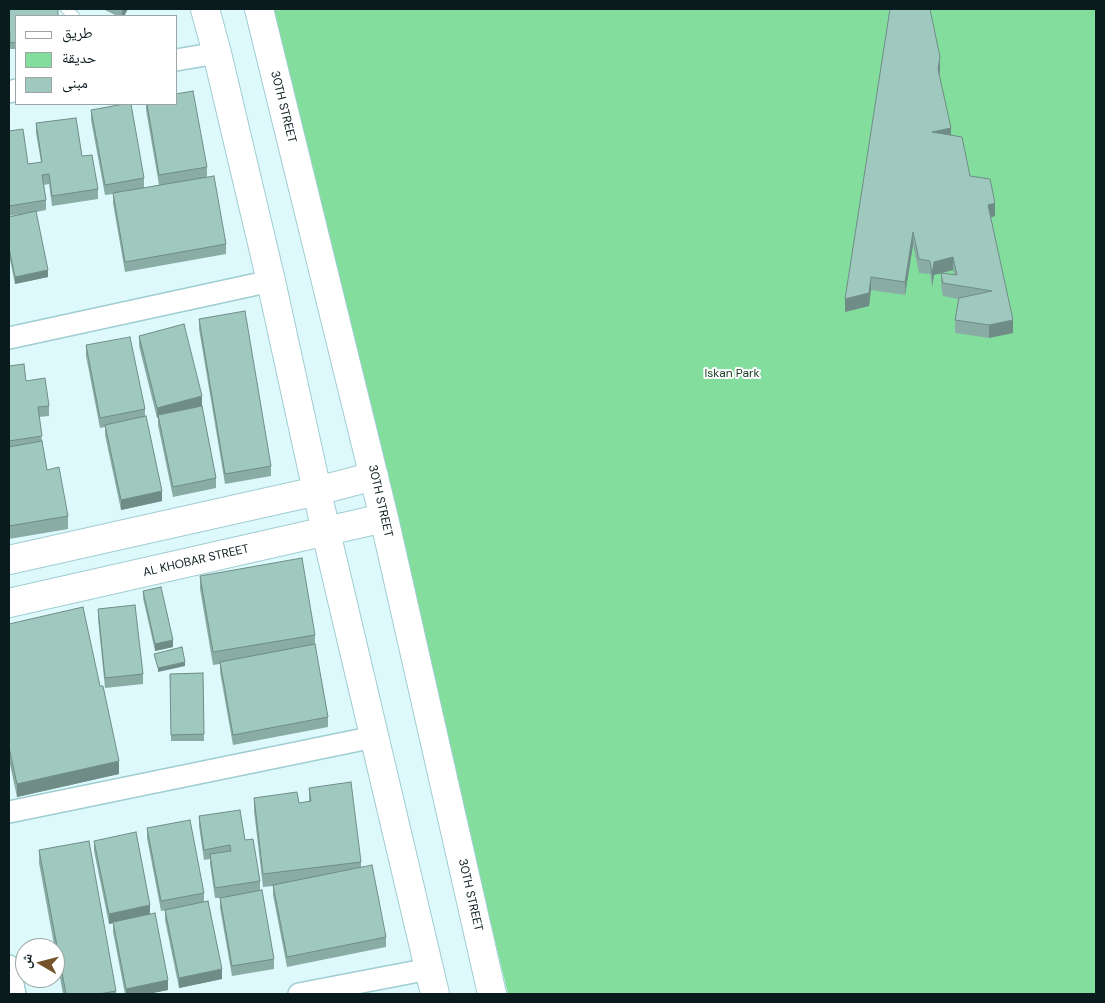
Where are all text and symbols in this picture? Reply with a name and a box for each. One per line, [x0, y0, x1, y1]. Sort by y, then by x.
legend [15, 15, 178, 105]
text: طريق [62, 23, 93, 43]
text: حديقة [62, 48, 96, 68]
street label: 30TH STREET [267, 69, 299, 145]
text: مبنى [62, 73, 88, 93]
park label: Iskan Park [704, 367, 760, 381]
street label: 30TH STREET [365, 463, 395, 539]
street label: AL KHOBAR STREET [142, 542, 250, 580]
street label: 30TH STREET [455, 857, 485, 933]
north arrow [15, 938, 65, 988]
text: ش [16, 952, 36, 970]

